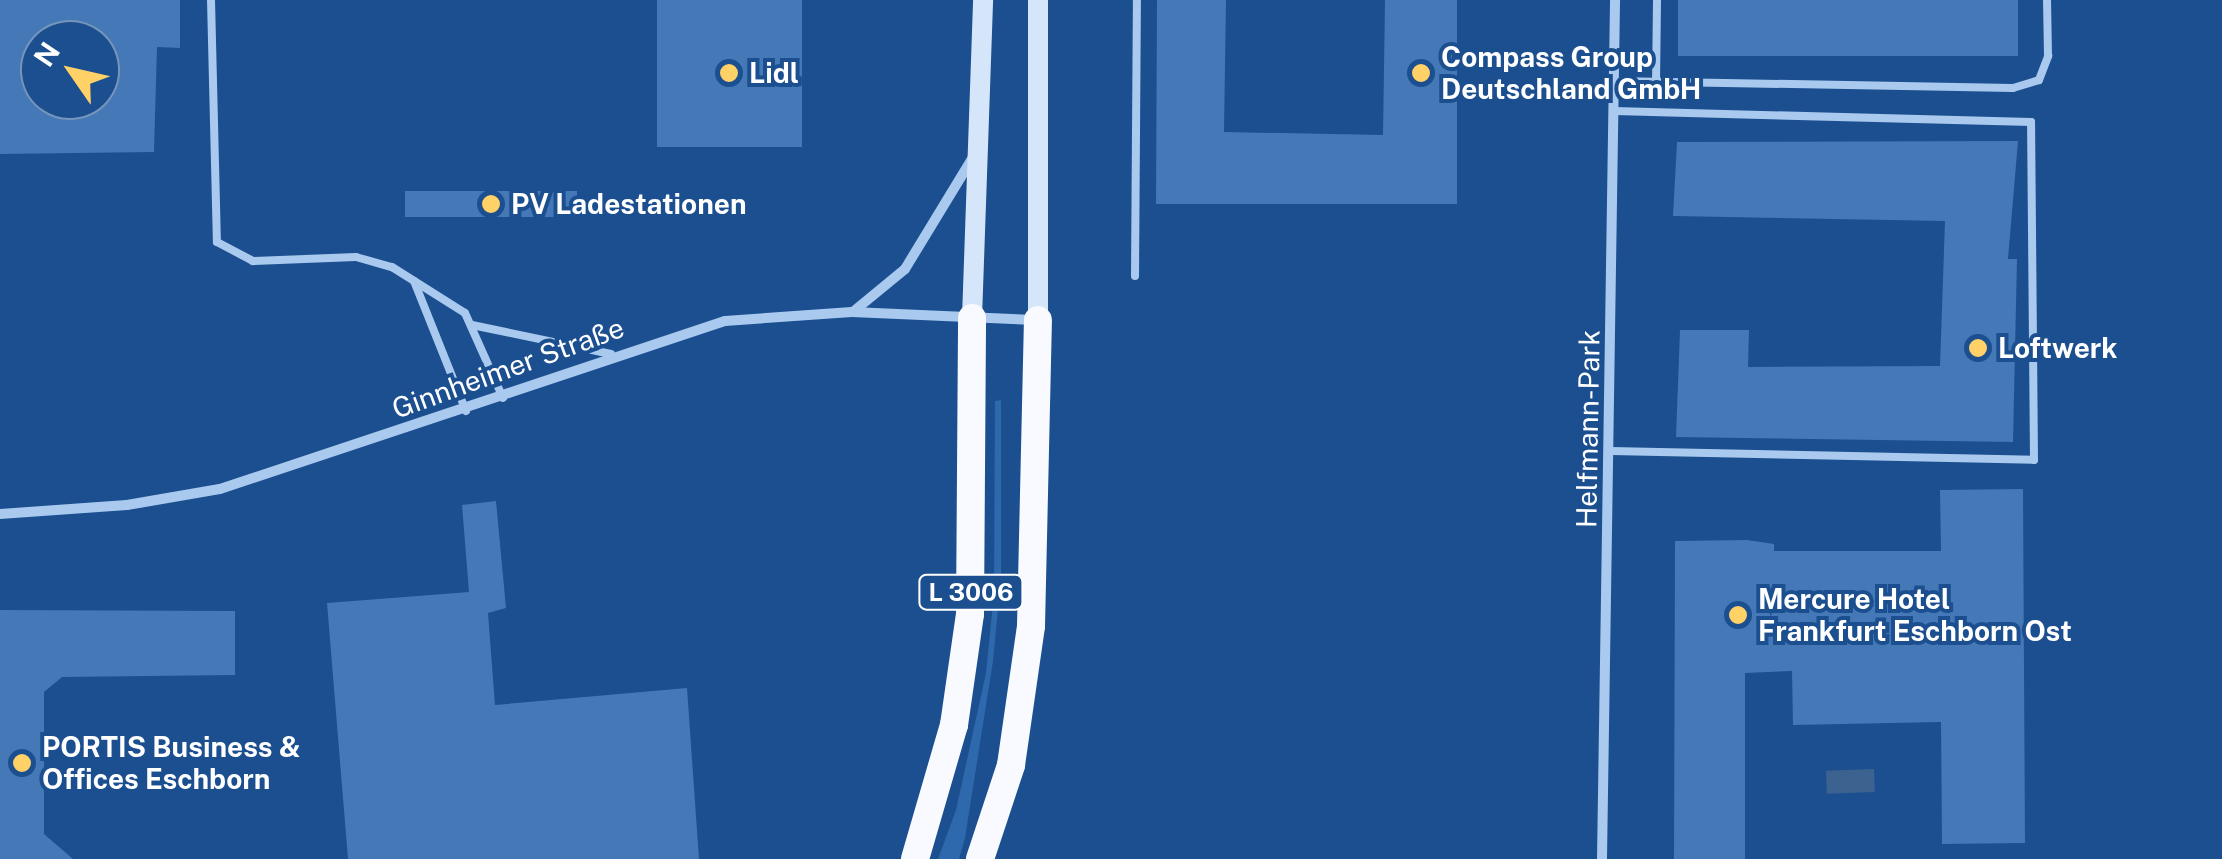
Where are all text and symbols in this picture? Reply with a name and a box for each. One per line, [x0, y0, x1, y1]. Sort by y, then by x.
north arrow [20, 20, 120, 120]
text: N [27, 36, 66, 72]
place label: Compass Group Deutschland GmbH [1441, 40, 1701, 106]
place label: Lidl [749, 56, 799, 90]
marker: Lidl [718, 62, 740, 84]
marker: Compass Group Deutschland GmbH [1410, 62, 1432, 84]
place label: PV Ladestationen [511, 187, 746, 221]
marker: PV Ladestationen [480, 193, 502, 215]
street label: Ginnheimer Straße [387, 310, 629, 426]
street label: Helfmann-Park [1569, 330, 1607, 528]
place label: Loftwerk [1998, 331, 2118, 365]
marker: Loftwerk [1967, 337, 1989, 359]
road number: L 3006 [916, 572, 1026, 612]
place label: Mercure Hotel Frankfurt Eschborn Ost [1758, 582, 2072, 648]
marker: Mercure Hotel Frankfurt Eschborn Ost [1727, 604, 1749, 626]
place label: PORTIS Business & Offices Eschborn [42, 730, 301, 796]
marker: PORTIS Business & Offices Eschborn [11, 752, 33, 774]

